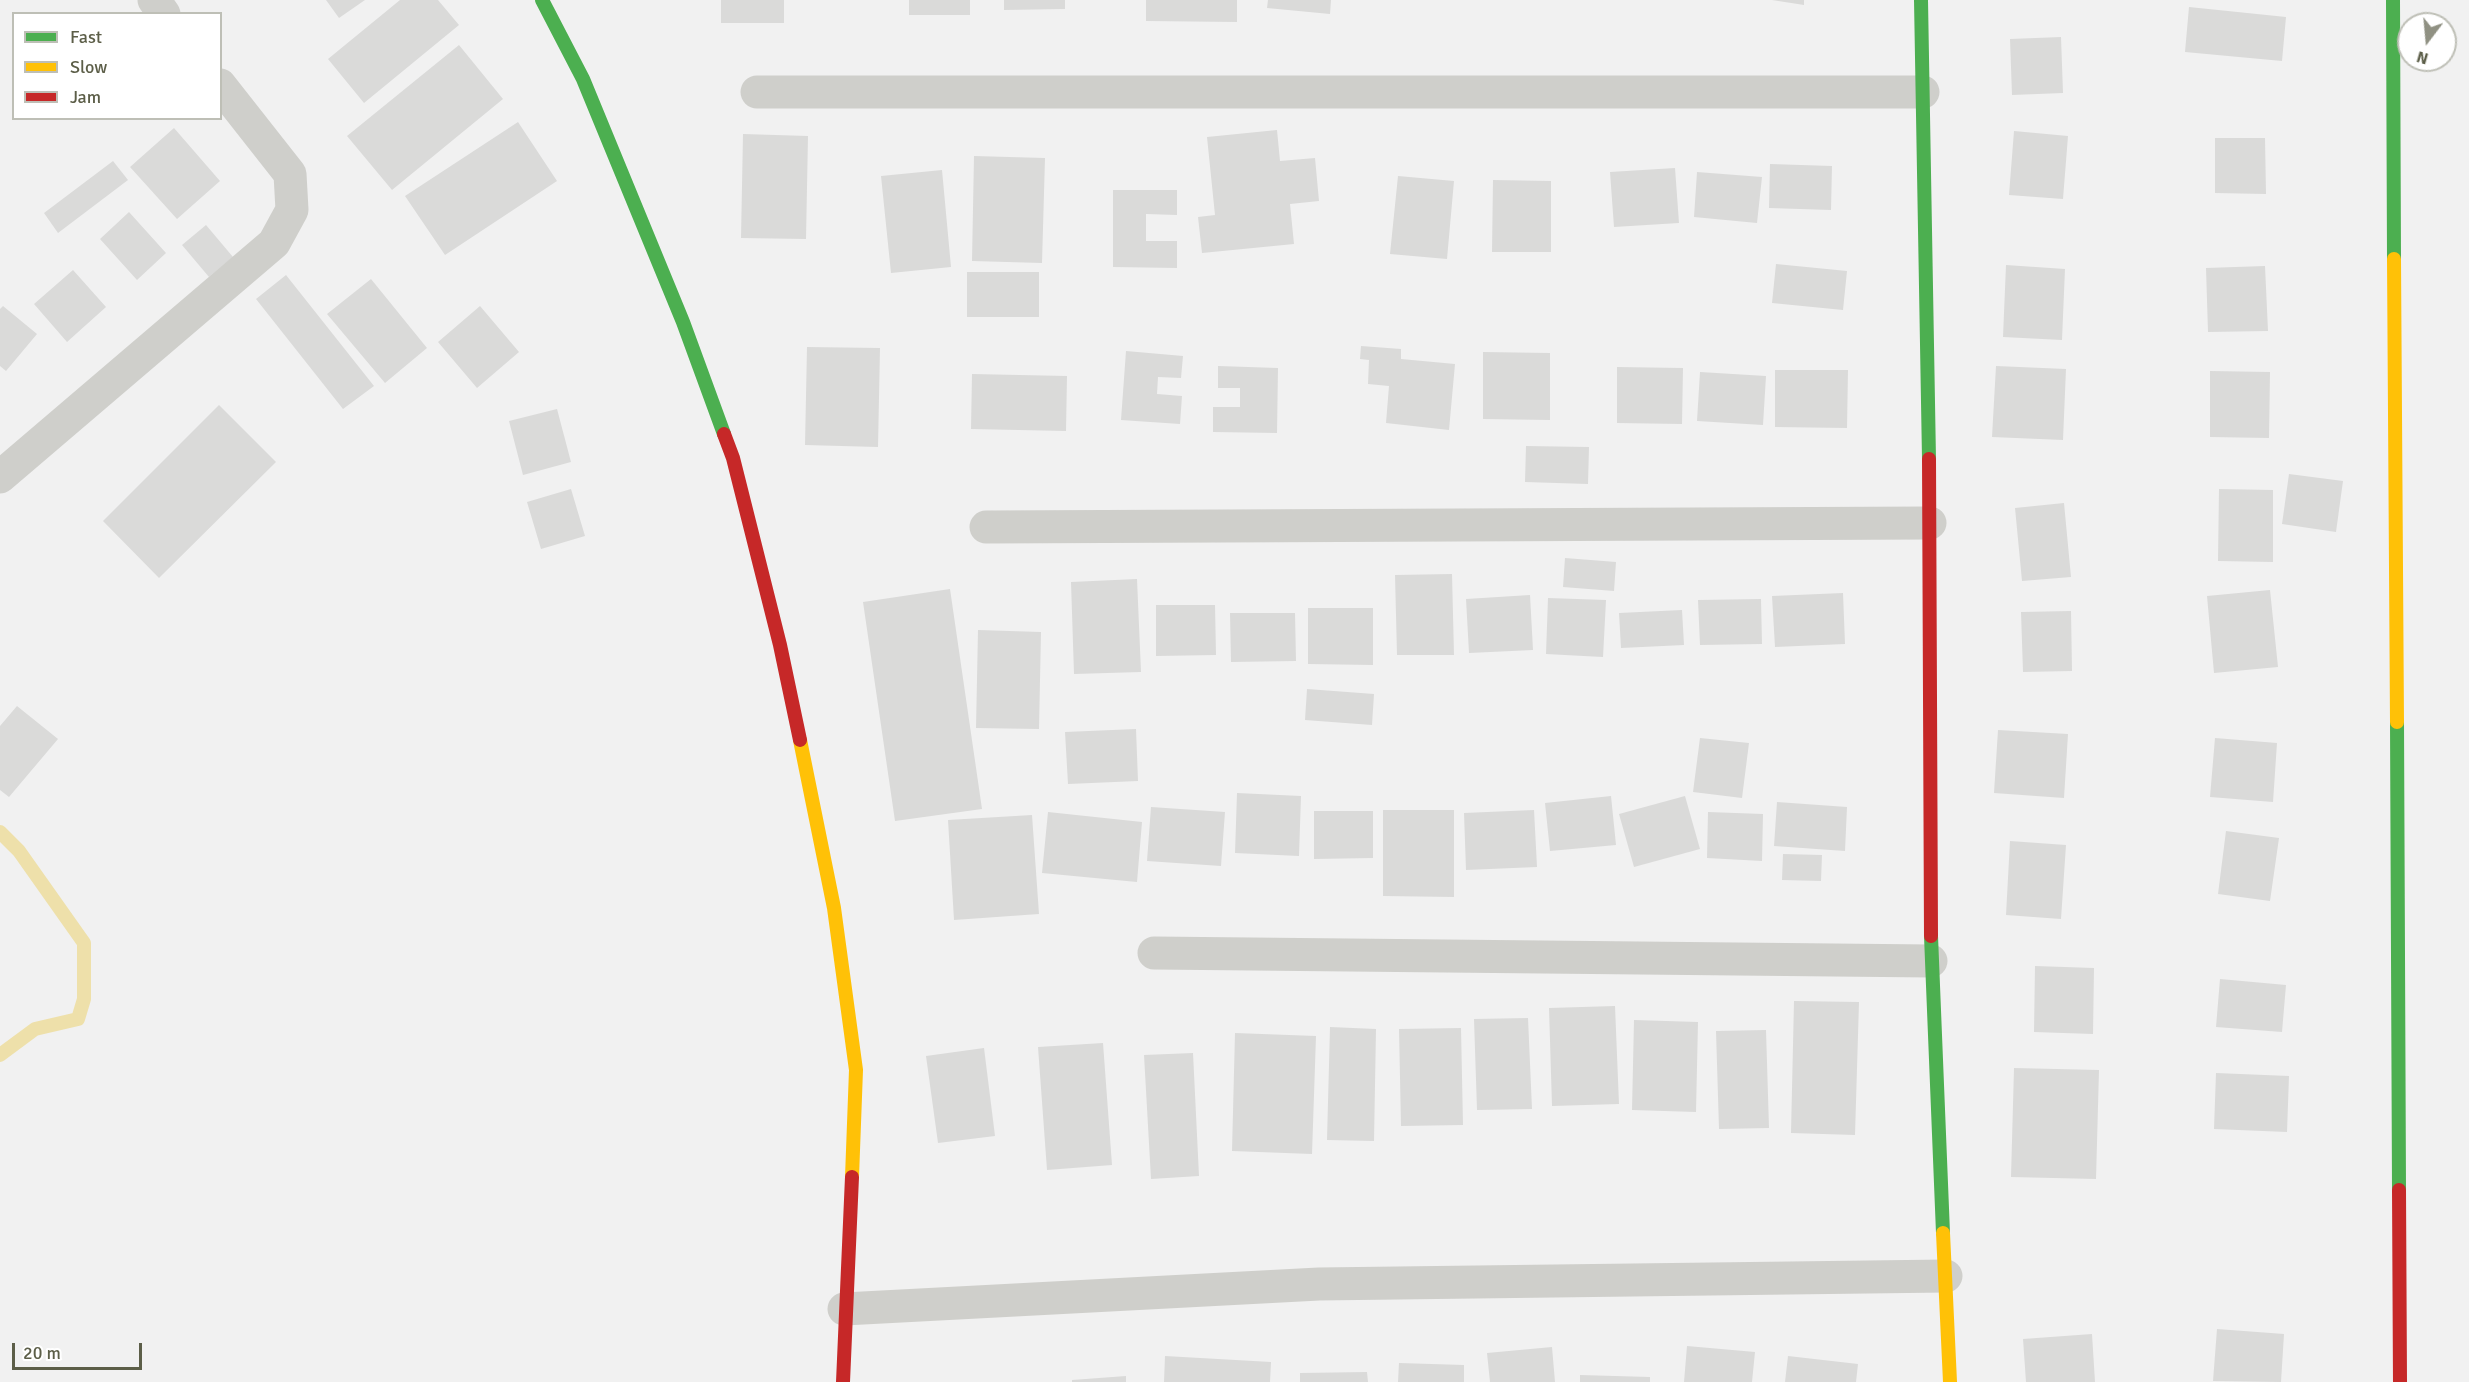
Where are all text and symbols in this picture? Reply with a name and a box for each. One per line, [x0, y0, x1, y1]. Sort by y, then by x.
legend [12, 12, 222, 120]
north arrow [2397, 12, 2457, 72]
text: Fast [70, 26, 102, 48]
text: N [2414, 46, 2431, 69]
text: Slow [70, 56, 107, 78]
text: Jam [70, 86, 101, 108]
scale bar [15, 1331, 146, 1369]
text: 20 m [23, 1342, 61, 1364]

